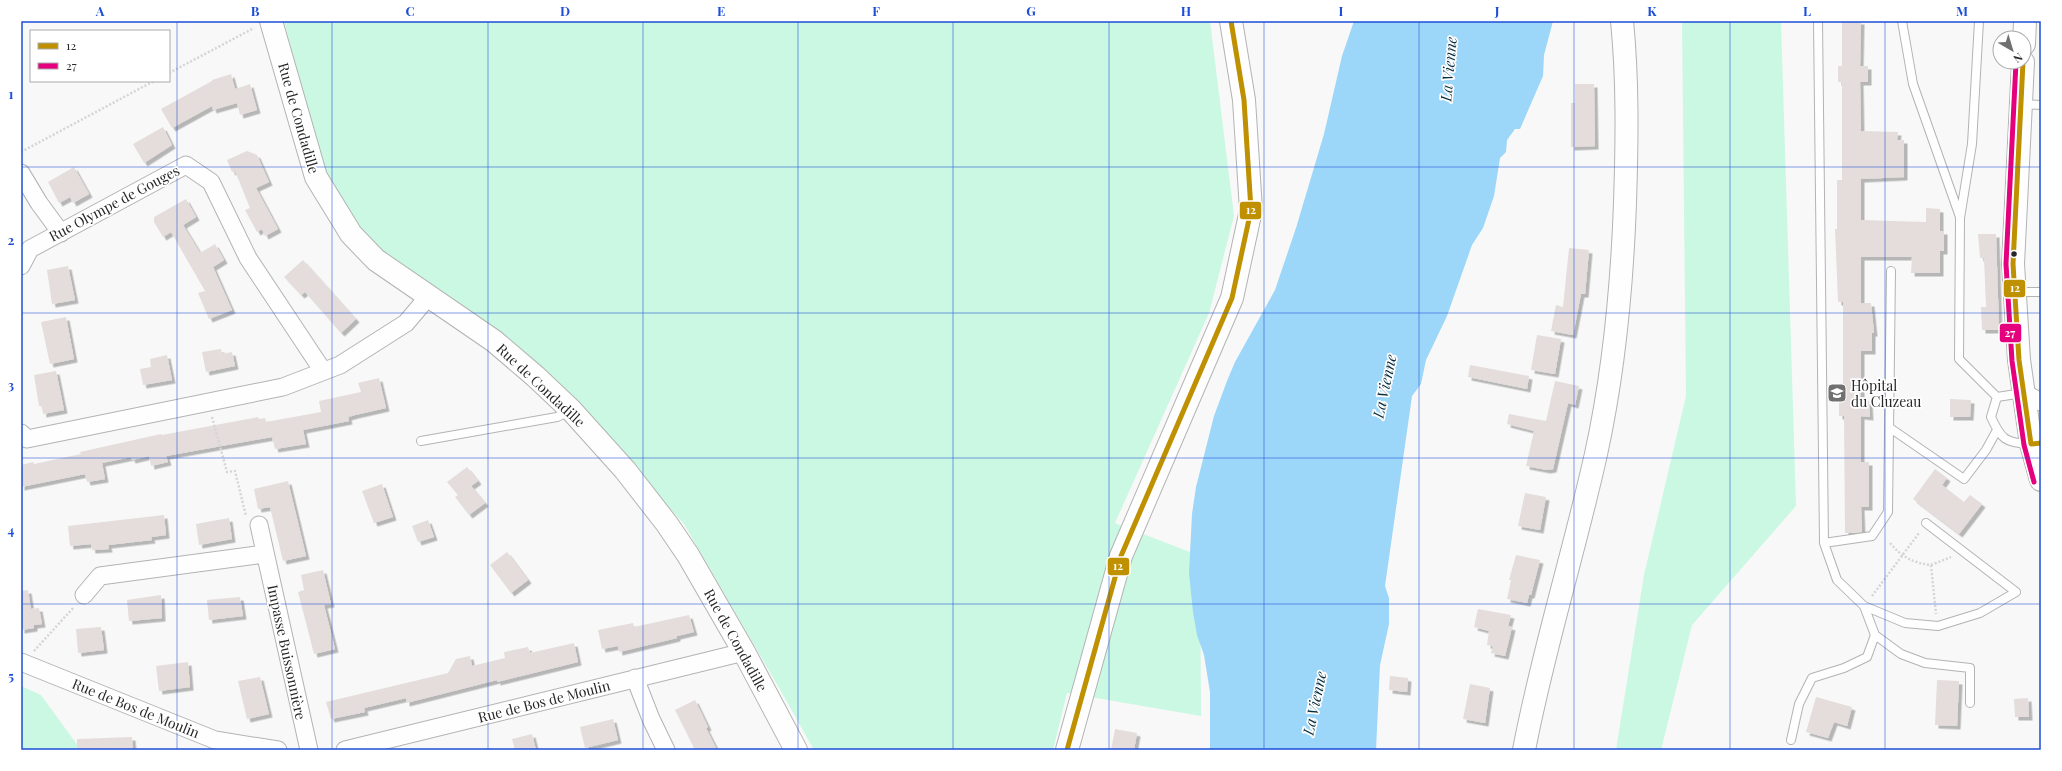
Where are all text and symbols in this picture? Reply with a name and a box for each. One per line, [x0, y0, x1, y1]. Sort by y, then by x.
text: A [95, 2, 105, 19]
text: B [251, 2, 260, 19]
text: C [405, 2, 415, 19]
text: D [560, 2, 570, 19]
text: E [717, 2, 725, 19]
text: F [872, 2, 880, 19]
text: G [1026, 2, 1036, 19]
text: H [1181, 2, 1191, 19]
text: I [1339, 2, 1344, 19]
text: J [1494, 2, 1500, 19]
text: K [1647, 2, 1657, 19]
text: L [1803, 2, 1811, 19]
text: M [1956, 2, 1968, 19]
legend [30, 30, 170, 82]
north arrow [1992, 30, 2032, 70]
water label: La Vienne [1435, 35, 1461, 103]
text: 12 [66, 37, 76, 53]
text: N [2011, 50, 2026, 67]
text: 27 [66, 57, 77, 73]
street label: Rue de Condadille [274, 60, 324, 176]
text: 1 [9, 85, 14, 102]
street label: Rue Olympe de Gouges [45, 161, 183, 245]
line badge: 12 [1239, 201, 1262, 220]
text: 12 [1246, 202, 1256, 217]
text: 2 [8, 231, 15, 248]
unlabelled marker [2009, 249, 2019, 259]
line badge: 12 [2003, 279, 2026, 298]
text: 12 [2010, 280, 2020, 295]
line badge: 27 [1999, 323, 2022, 343]
text: 27 [2005, 325, 2015, 340]
street label: Rue de Condadille [493, 339, 589, 431]
water label: La Vienne [1367, 352, 1401, 421]
text: 3 [8, 376, 14, 393]
place label: Hôpital du Cluzeau [1851, 376, 1921, 411]
school or university icon: Hôpital du Cluzeau [1826, 382, 1848, 404]
text: 4 [8, 521, 15, 538]
line badge: 12 [1107, 557, 1130, 576]
text: 12 [1113, 558, 1123, 573]
street label: Impasse Buissonnière [263, 583, 311, 721]
street label: Rue de Condadille [700, 585, 772, 695]
text: 5 [8, 667, 14, 684]
water label: La Vienne [1297, 669, 1331, 738]
street label: Rue de Bos de Moulin [70, 674, 203, 742]
street label: Rue de Bos de Moulin [476, 675, 613, 727]

